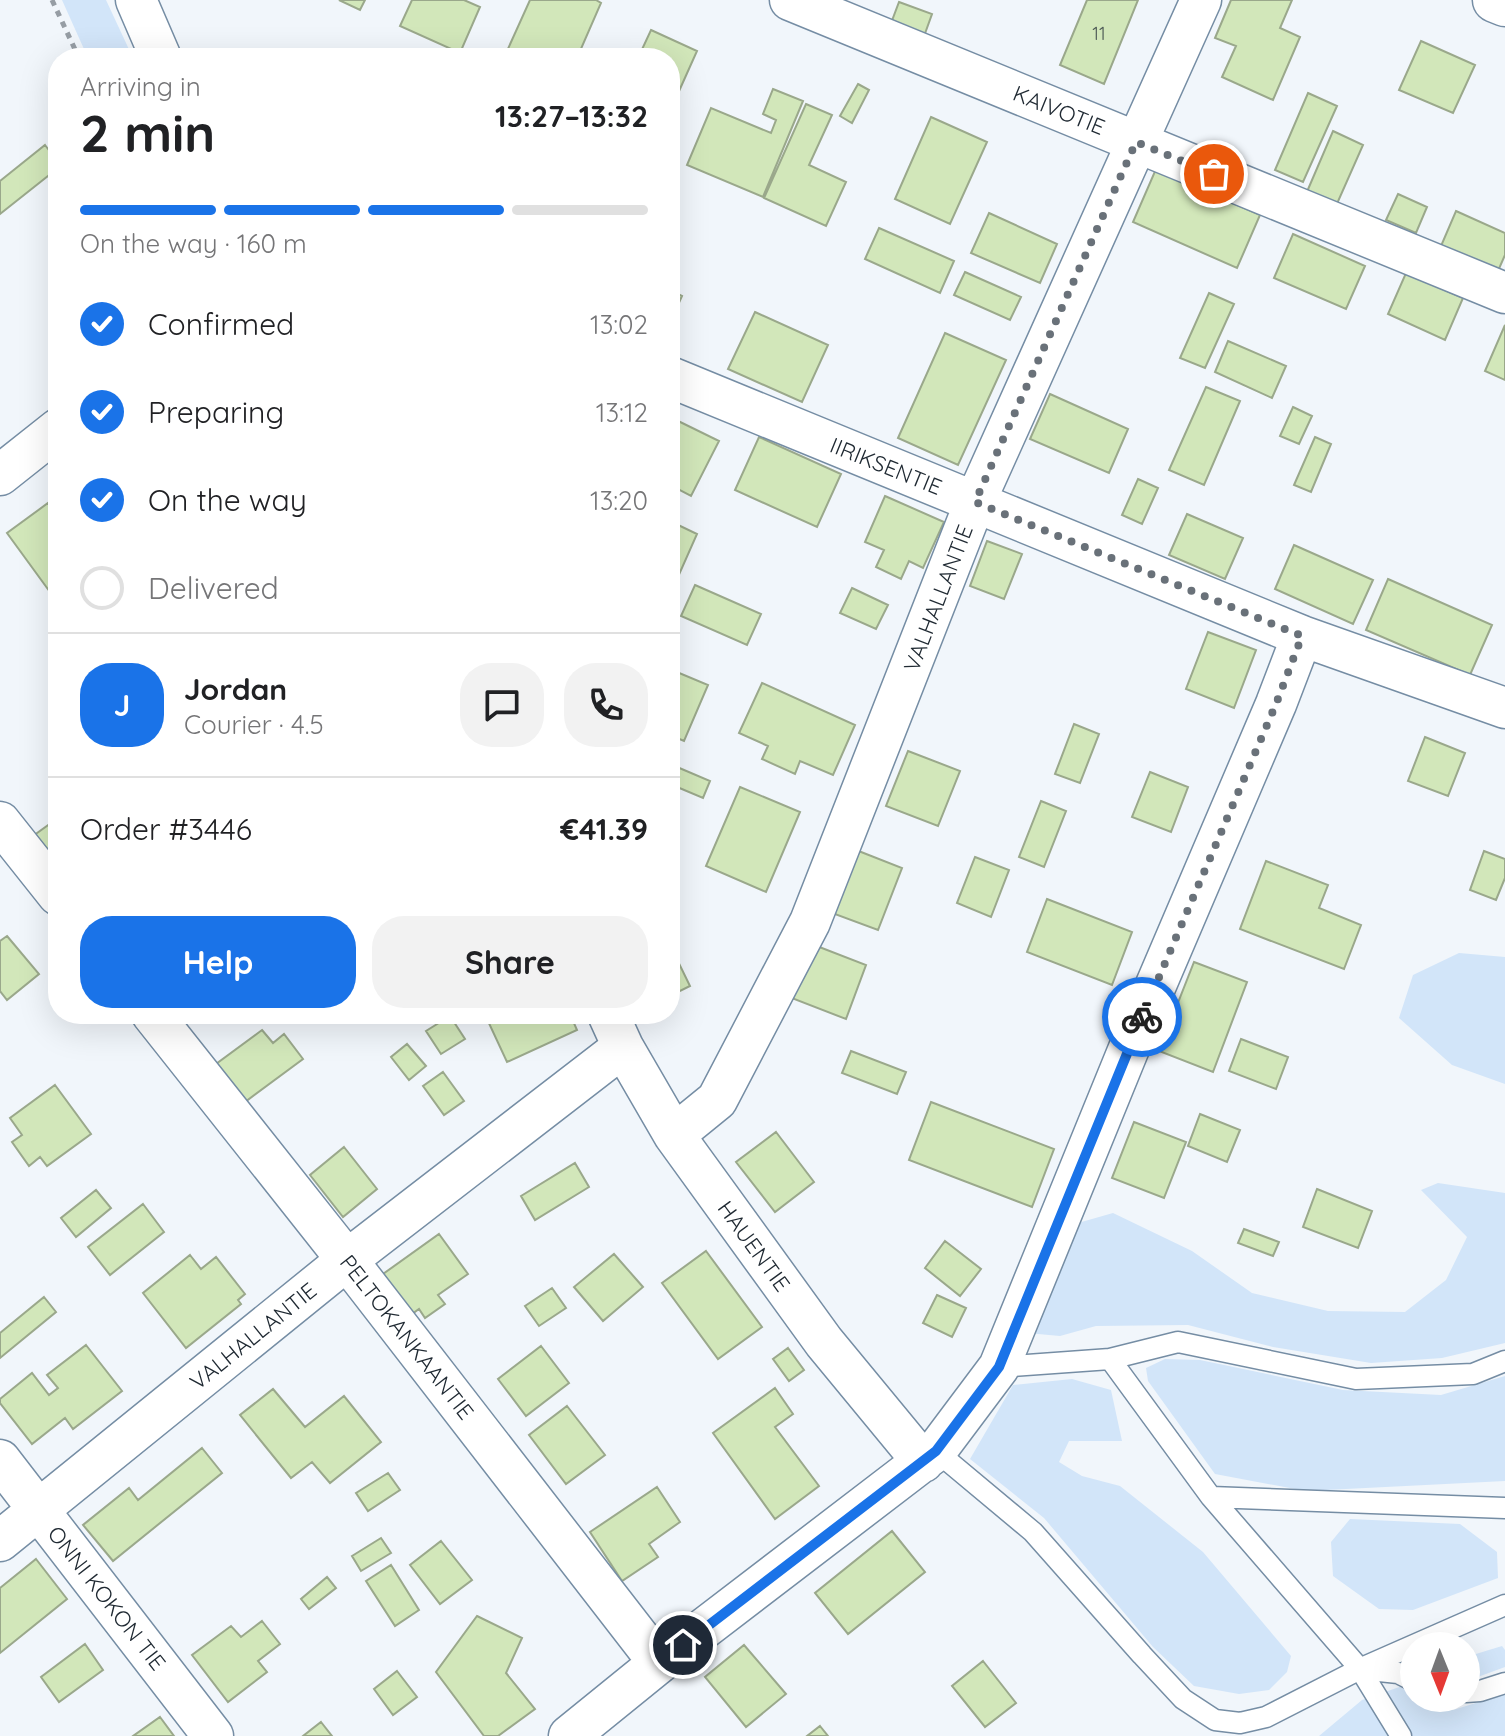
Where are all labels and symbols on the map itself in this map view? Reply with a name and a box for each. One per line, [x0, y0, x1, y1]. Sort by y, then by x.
house number: 11 [1092, 22, 1106, 45]
street label: KAIVOTIE [1009, 79, 1109, 141]
pin [1180, 140, 1248, 208]
street label: IIRIKSENTIE [826, 431, 946, 501]
street label: VALHALLANTIE [897, 521, 979, 675]
courier [1102, 977, 1182, 1057]
street label: HAUENTIE [712, 1195, 796, 1297]
street label: PELTOKANKAANTIE [334, 1249, 480, 1425]
street label: VALHALLANTIE [184, 1276, 322, 1396]
street label: ONNI KOKON TIE [42, 1520, 172, 1676]
pin [649, 1611, 717, 1679]
north arrow [1400, 1632, 1480, 1712]

